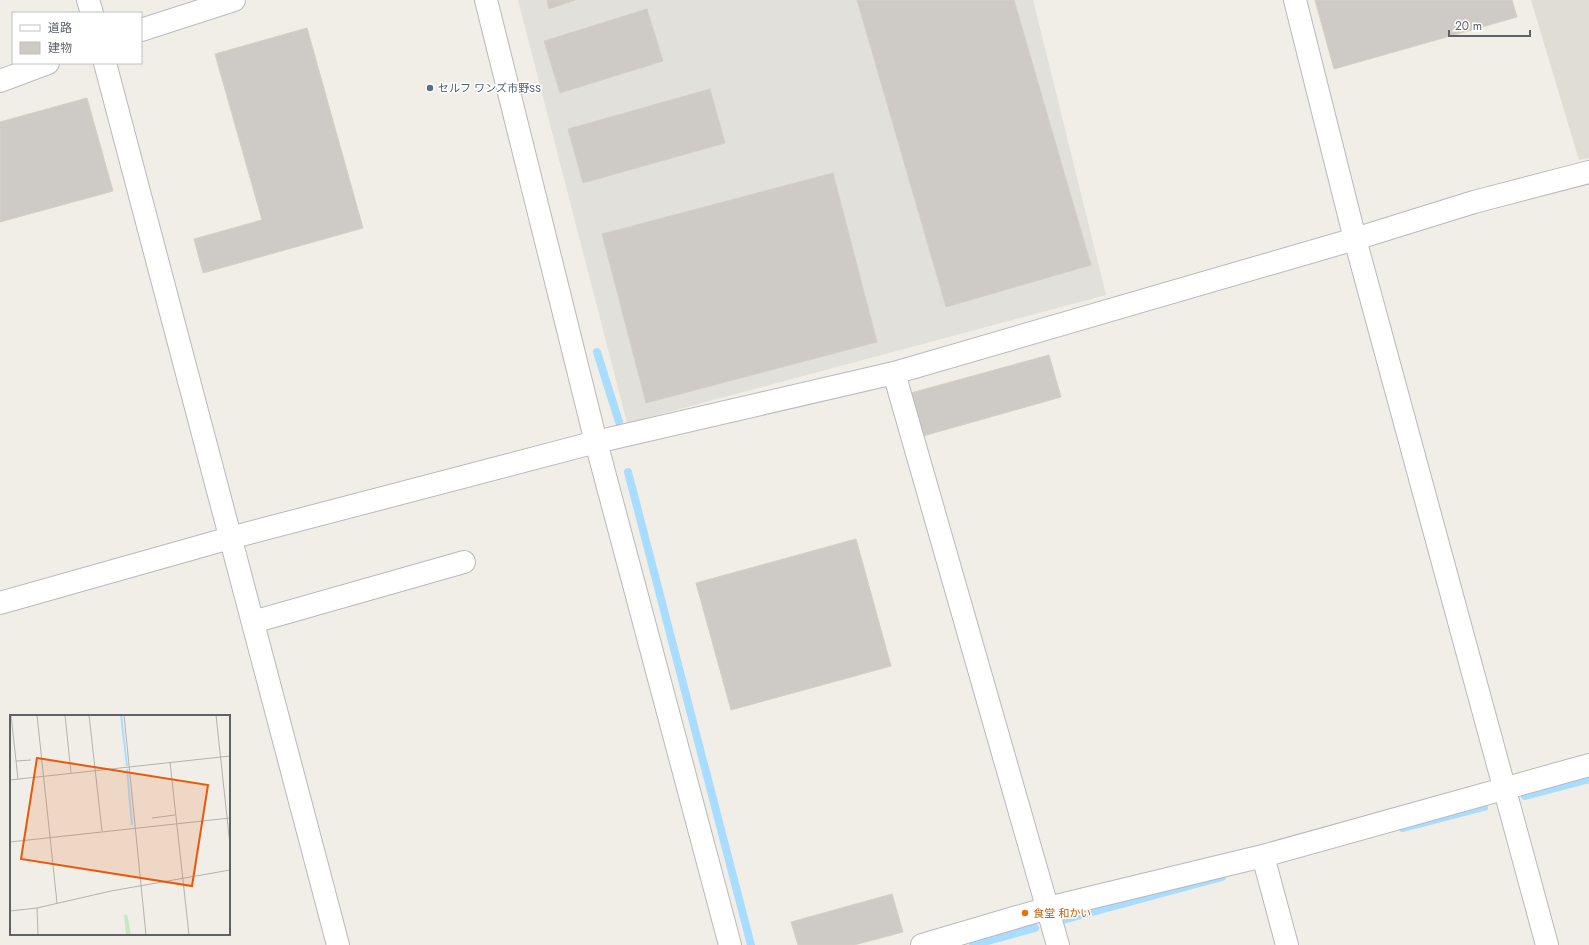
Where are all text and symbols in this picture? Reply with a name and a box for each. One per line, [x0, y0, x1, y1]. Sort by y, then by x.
legend [12, 12, 142, 64]
scale bar [1449, 12, 1530, 38]
text: 20 m [1455, 17, 1482, 35]
text: 道路 [48, 19, 72, 37]
text: 建物 [48, 39, 72, 57]
place label: セルフ ワンズ市野SS [438, 80, 541, 96]
marker: セルフ ワンズ市野SS [425, 83, 435, 93]
inset map [10, 715, 230, 935]
place label: 食堂 和かい [1033, 905, 1091, 921]
marker: 食堂 和かい [1020, 908, 1030, 918]

